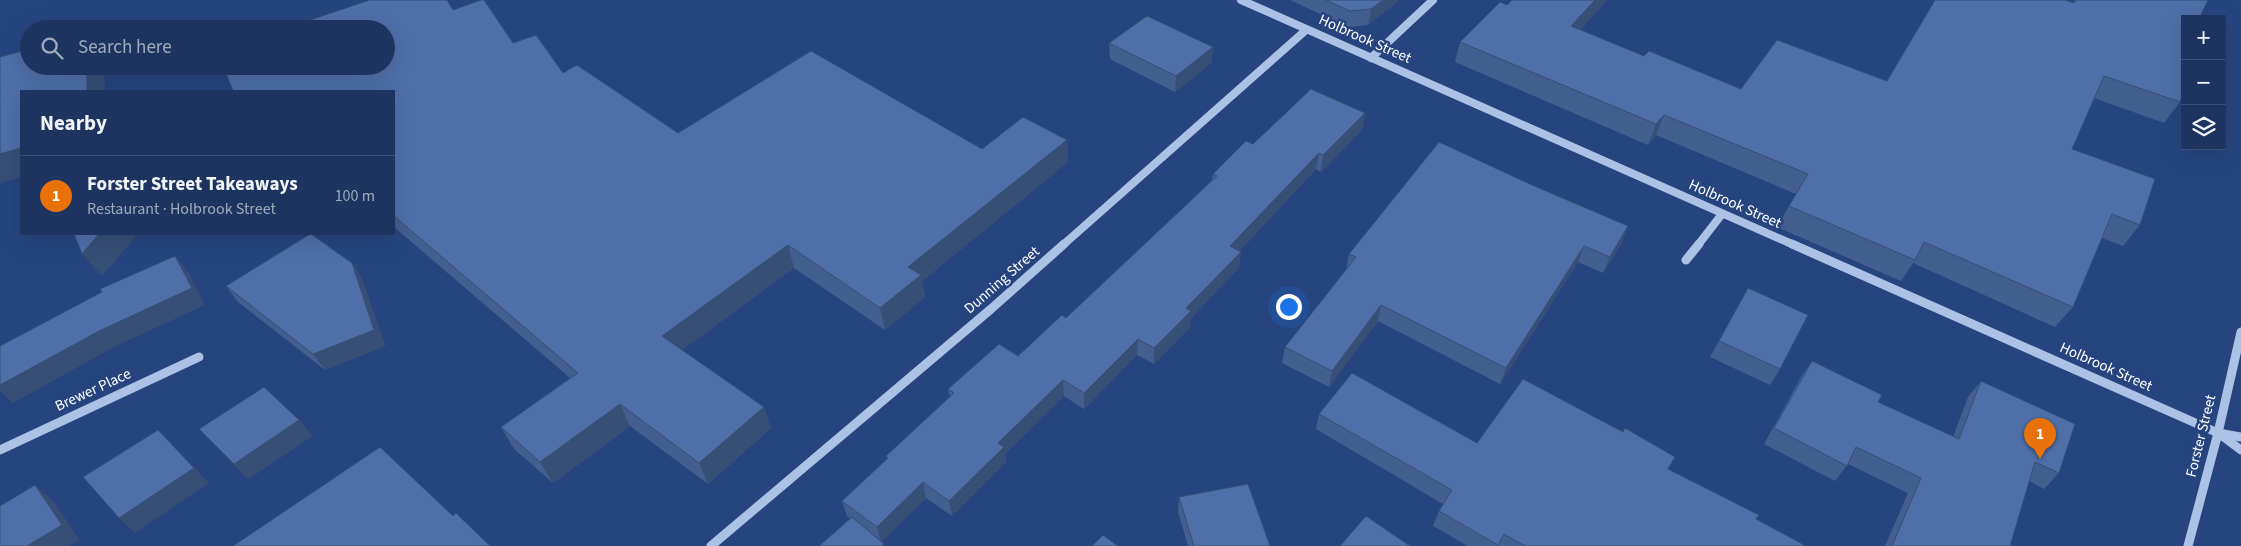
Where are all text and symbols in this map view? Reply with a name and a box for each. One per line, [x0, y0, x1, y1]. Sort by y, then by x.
street label: Holbrook Street [1315, 9, 1415, 69]
map controls [2181, 15, 2226, 150]
button: + [2181, 15, 2226, 60]
search box [20, 20, 395, 75]
icon: search [38, 34, 66, 62]
text: Search here [78, 34, 172, 61]
button: − [2181, 60, 2226, 105]
button: layers [2181, 105, 2226, 150]
text: Nearby [40, 108, 107, 138]
text: Forster Street Takeaways [87, 171, 298, 198]
street label: Holbrook Street [1685, 174, 1785, 234]
text: 1 [52, 185, 60, 207]
text: 100 m [335, 185, 375, 207]
text: Restaurant · Holbrook Street [87, 198, 276, 220]
street label: Dunning Street [960, 241, 1044, 319]
your location [1276, 294, 1302, 320]
street label: Holbrook Street [2056, 337, 2156, 397]
street label: Brewer Place [52, 363, 134, 417]
street label: Forster Street [2181, 392, 2221, 480]
pin: 1 [2024, 418, 2056, 459]

